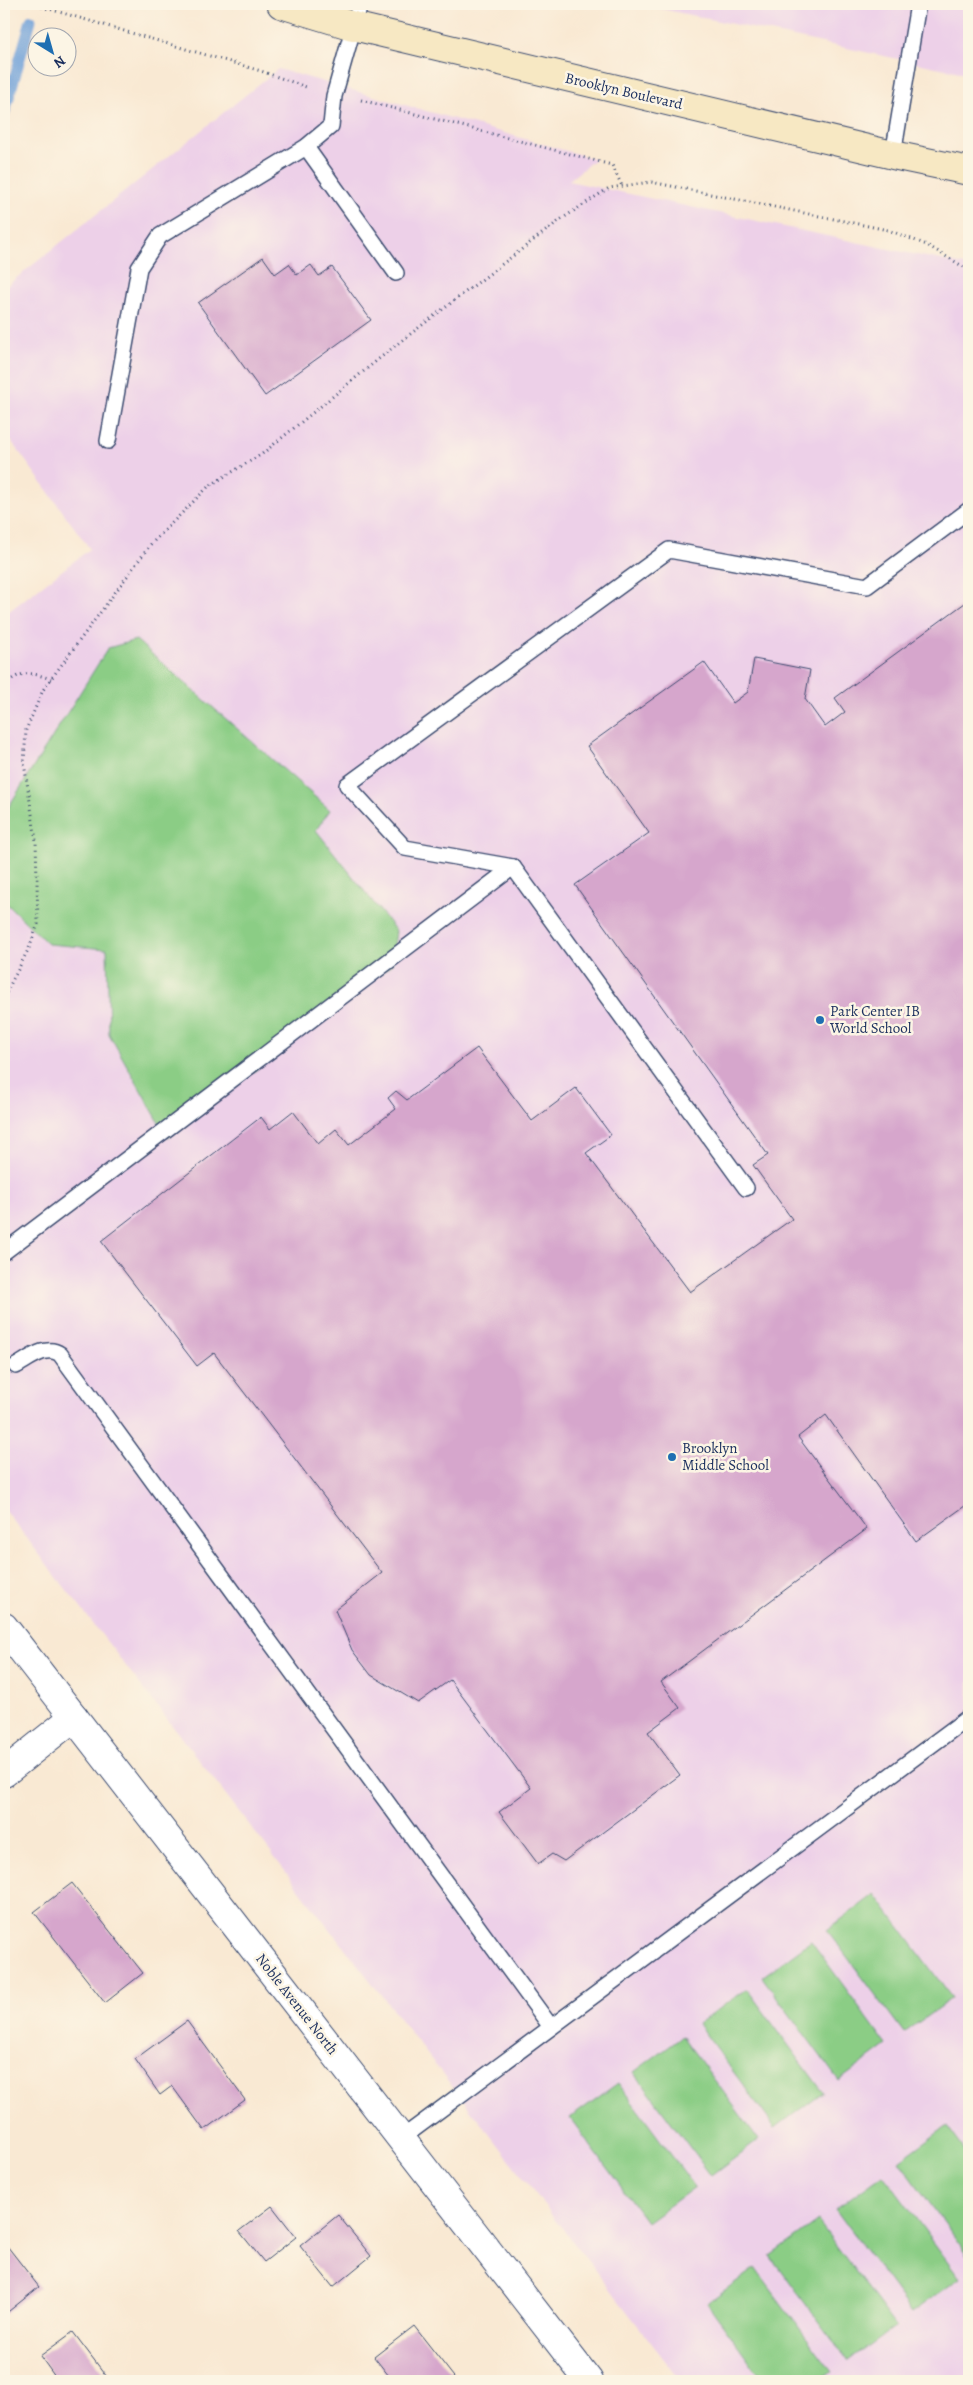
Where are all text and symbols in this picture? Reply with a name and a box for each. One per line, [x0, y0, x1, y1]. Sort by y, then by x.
north arrow [28, 28, 78, 78]
text: N [50, 51, 69, 73]
street label: Brooklyn Boulevard [563, 68, 686, 114]
place label: Park Center IB World School [829, 1001, 920, 1038]
marker: Park Center IB World School [814, 1014, 826, 1026]
place label: Brooklyn Middle School [682, 1438, 769, 1475]
marker: Brooklyn Middle School [666, 1451, 678, 1463]
street label: Noble Avenue North [251, 1949, 343, 2059]

